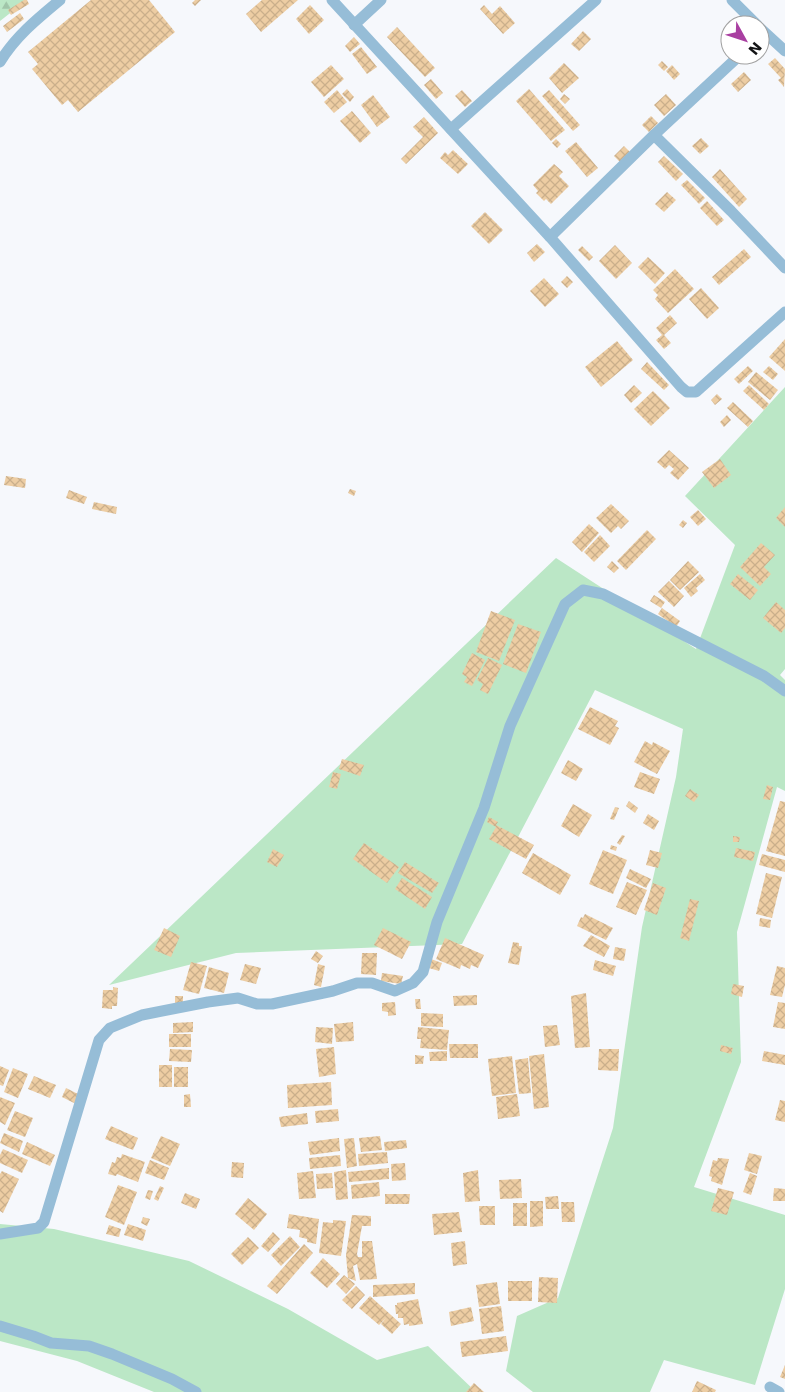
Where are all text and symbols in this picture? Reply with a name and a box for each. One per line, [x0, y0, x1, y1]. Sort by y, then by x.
north arrow [720, 15, 770, 65]
text: N [745, 39, 765, 58]

